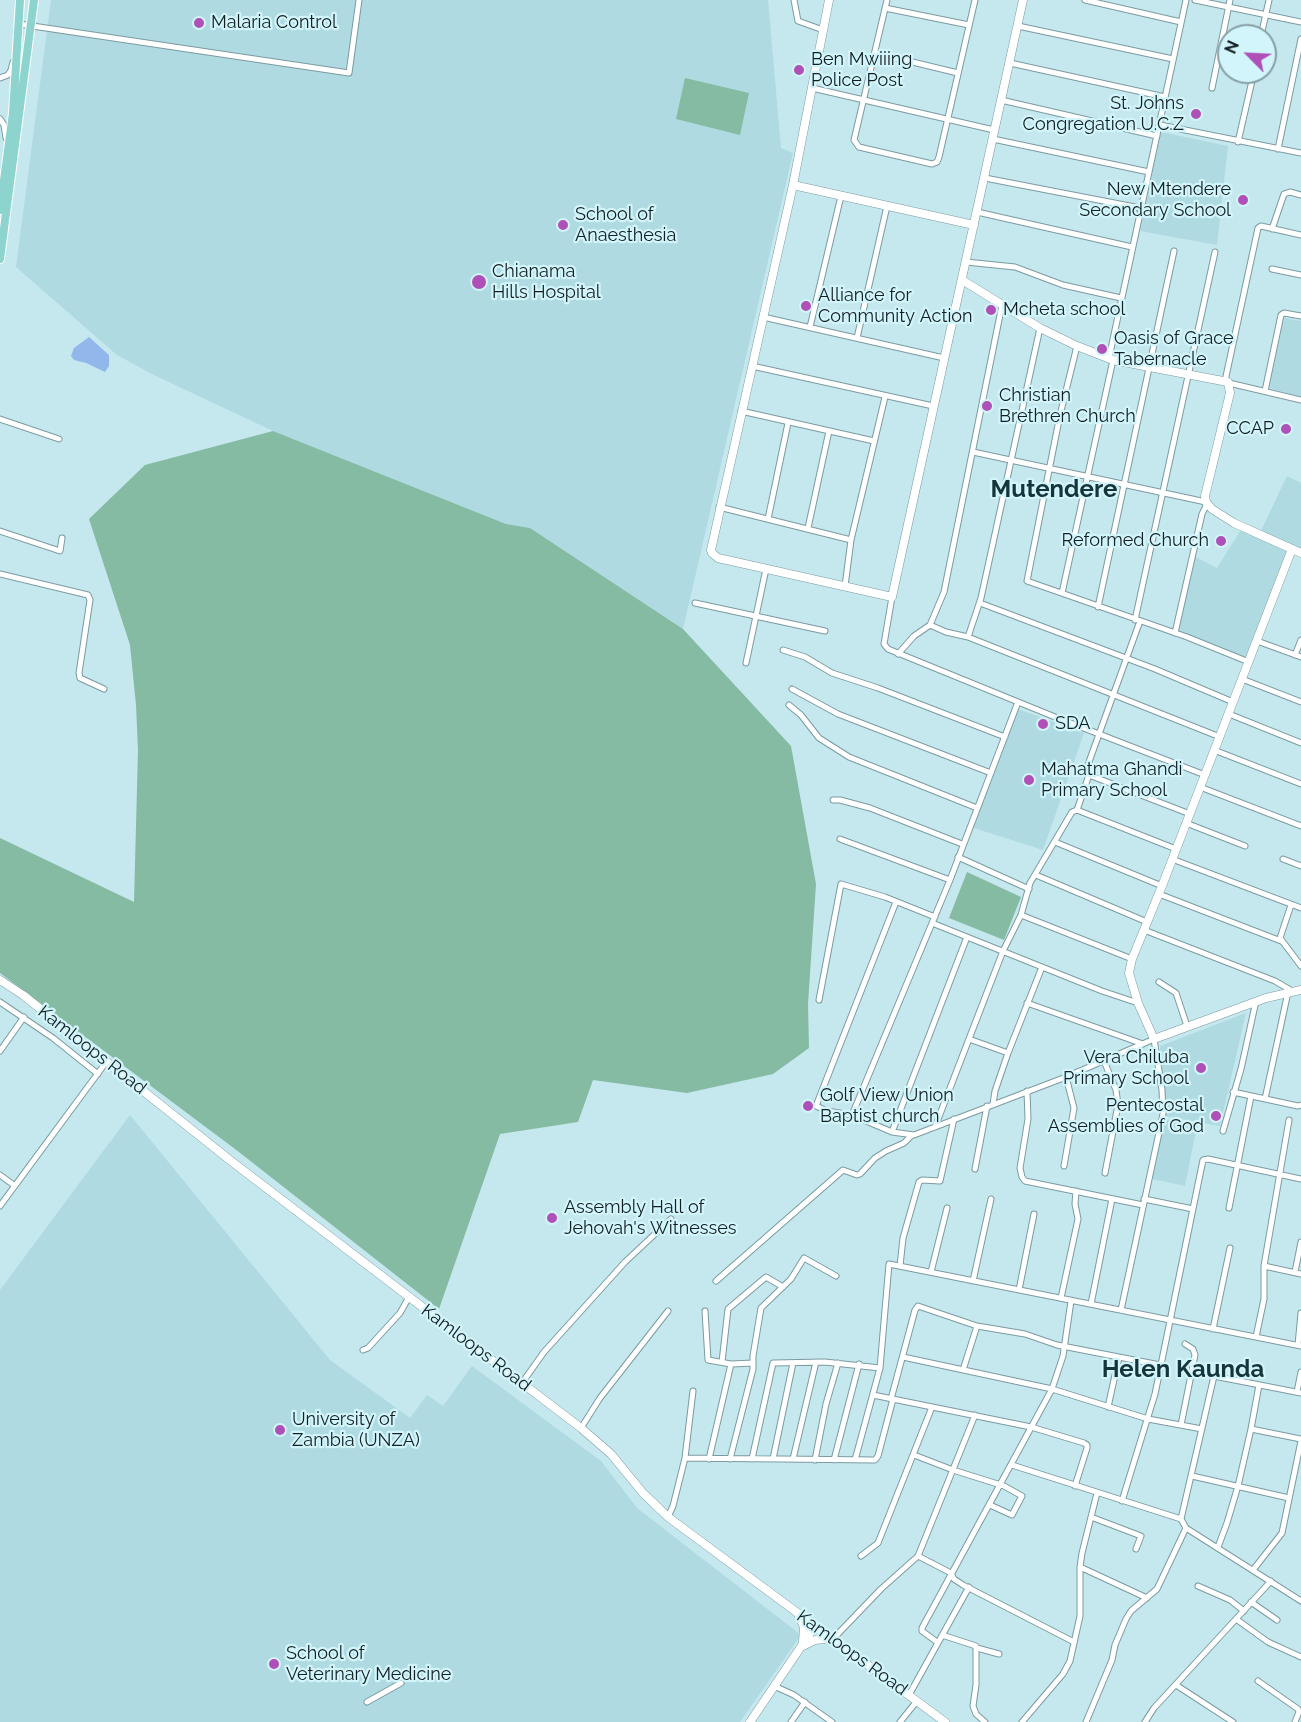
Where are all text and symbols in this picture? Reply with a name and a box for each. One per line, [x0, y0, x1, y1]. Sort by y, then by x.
place label: Malaria Control [211, 12, 337, 34]
marker: Malaria Control [192, 16, 206, 30]
north arrow [1217, 24, 1277, 84]
text: N [1221, 38, 1243, 57]
place label: Ben Mwiiing Police Post [811, 49, 912, 92]
marker: Ben Mwiiing Police Post [792, 63, 806, 77]
place label: St. Johns Congregation U.C.Z [1023, 93, 1184, 136]
marker: St. Johns Congregation U.C.Z [1189, 107, 1203, 121]
place label: New Mtendere Secondary School [1079, 179, 1231, 222]
marker: New Mtendere Secondary School [1236, 193, 1250, 207]
place label: School of Anaesthesia [575, 204, 676, 246]
marker: School of Anaesthesia [556, 218, 570, 232]
place label: Chianama Hills Hospital [492, 261, 601, 304]
marker: Chianama Hills Hospital [470, 273, 488, 291]
place label: Alliance for Community Action [818, 285, 973, 328]
marker: Alliance for Community Action [799, 299, 813, 313]
place label: Mcheta school [1003, 299, 1125, 321]
marker: Mcheta school [984, 303, 998, 317]
place label: Oasis of Grace Tabernacle [1114, 328, 1234, 370]
marker: Oasis of Grace Tabernacle [1095, 342, 1109, 356]
place label: Christian Brethren Church [999, 385, 1136, 428]
marker: Christian Brethren Church [980, 399, 994, 413]
place label: CCAP [1226, 418, 1274, 440]
marker: CCAP [1279, 422, 1293, 436]
district label: Mutendere [991, 476, 1117, 504]
place label: Reformed Church [1062, 530, 1209, 552]
marker: Reformed Church [1214, 534, 1228, 548]
place label: SDA [1055, 713, 1091, 735]
marker: SDA [1036, 717, 1050, 731]
place label: Mahatma Ghandi Primary School [1041, 759, 1183, 802]
marker: Mahatma Ghandi Primary School [1022, 773, 1036, 787]
street label: Kamloops Road [33, 1001, 151, 1099]
place label: Vera Chiluba Primary School [1063, 1047, 1189, 1090]
marker: Vera Chiluba Primary School [1194, 1061, 1208, 1075]
place label: Golf View Union Baptist church [820, 1085, 954, 1128]
place label: Pentecostal Assemblies of God [1048, 1095, 1204, 1138]
marker: Golf View Union Baptist church [801, 1099, 815, 1113]
marker: Pentecostal Assemblies of God [1209, 1109, 1223, 1123]
place label: Assembly Hall of Jehovah's Witnesses [564, 1197, 737, 1240]
marker: Assembly Hall of Jehovah's Witnesses [545, 1211, 559, 1225]
street label: Kamloops Road [417, 1300, 535, 1396]
district label: Helen Kaunda [1102, 1356, 1264, 1384]
place label: University of Zambia (UNZA) [292, 1409, 420, 1452]
marker: University of Zambia (UNZA) [273, 1423, 287, 1437]
street label: Kamloops Road [792, 1606, 912, 1700]
place label: School of Veterinary Medicine [286, 1643, 451, 1686]
marker: School of Veterinary Medicine [267, 1657, 281, 1671]

